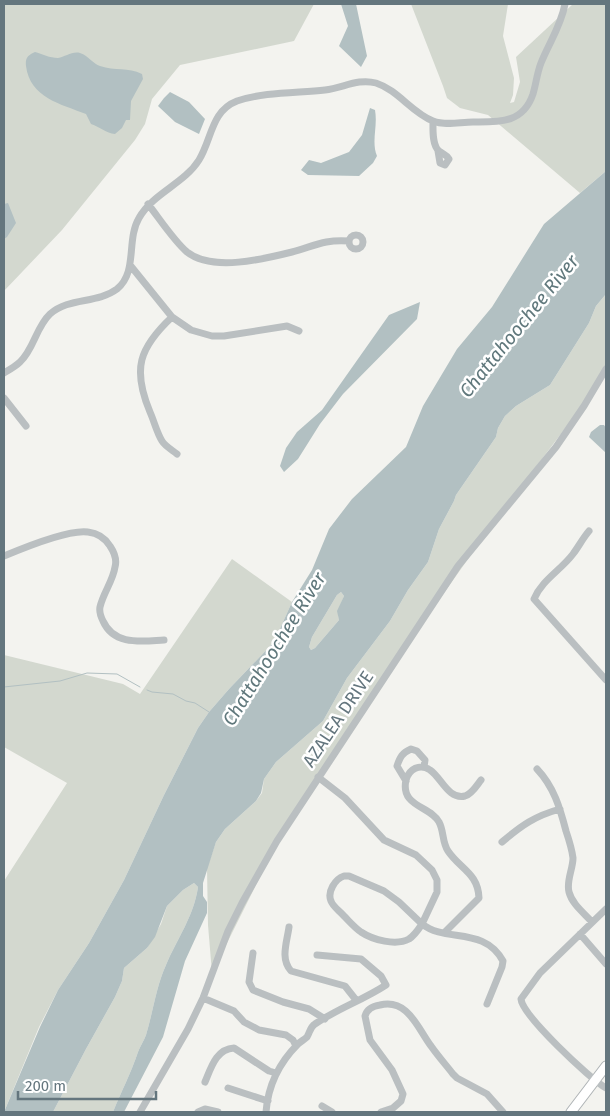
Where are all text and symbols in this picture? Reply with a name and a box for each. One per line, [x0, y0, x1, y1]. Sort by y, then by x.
water label: Chattahoochee River [455, 250, 584, 402]
water label: Chattahoochee River [217, 567, 331, 730]
street label: AZALEA DRIVE [298, 667, 378, 771]
scale bar [18, 1068, 155, 1100]
text: 200 m [25, 1077, 66, 1095]

